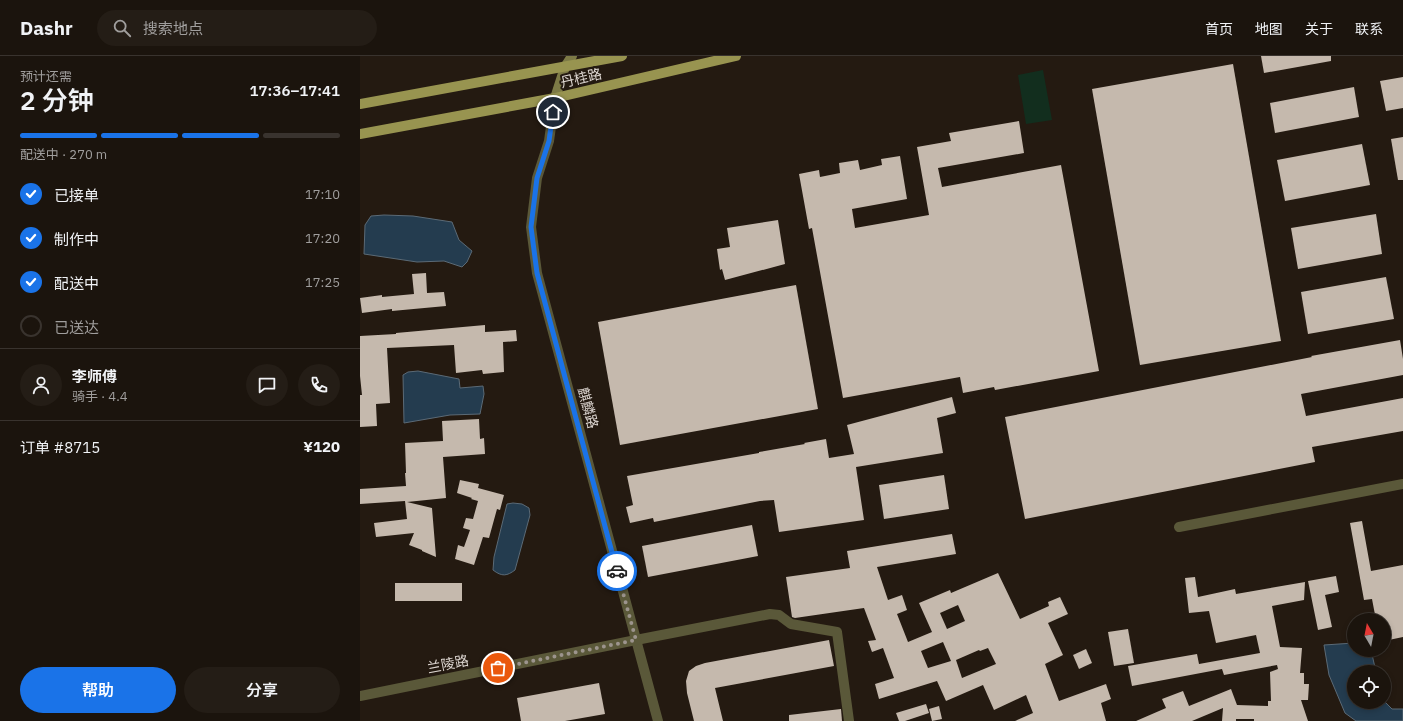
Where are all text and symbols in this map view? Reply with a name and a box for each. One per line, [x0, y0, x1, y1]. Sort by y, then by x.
search box [97, 10, 377, 46]
text: Dashr [20, 16, 73, 40]
icon: search [111, 17, 133, 39]
text: 搜索地点 [143, 19, 203, 38]
text: 首页 [1205, 20, 1233, 38]
text: 地图 [1255, 20, 1283, 38]
text: 关于 [1305, 20, 1333, 38]
text: 联系 [1355, 20, 1383, 38]
street label: 丹桂路 [559, 65, 603, 91]
text: 预计还需 [20, 68, 72, 85]
text: 17:36–17:41 [250, 81, 340, 100]
text: 2 分钟 [20, 83, 94, 117]
pin [536, 95, 570, 129]
icon: home [542, 101, 564, 123]
text: 配送中 · 270 m [20, 146, 107, 163]
icon: check [20, 183, 42, 205]
text: 已接单 [54, 186, 99, 205]
text: 17:10 [305, 186, 340, 203]
icon: check [20, 227, 42, 249]
text: 制作中 [54, 230, 99, 249]
text: 17:20 [305, 230, 340, 247]
icon: check [20, 271, 42, 293]
text: 配送中 [54, 274, 99, 293]
text: 17:25 [305, 274, 340, 291]
text: 已送达 [54, 318, 99, 337]
button: person [20, 364, 62, 406]
button: chat [246, 364, 288, 406]
button: phone [298, 364, 340, 406]
text: 李师傅 [72, 367, 117, 386]
street label: 麒麟路 [574, 385, 602, 431]
text: 骑手 · 4.4 [72, 388, 128, 405]
text: ¥120 [303, 437, 340, 456]
text: 订单 #8715 [20, 438, 100, 457]
courier [597, 551, 637, 591]
icon: car [606, 560, 628, 582]
north arrow [1347, 613, 1391, 657]
map controls [1347, 613, 1391, 709]
street label: 兰陵路 [426, 651, 470, 677]
pin [481, 651, 515, 685]
icon: bag [487, 657, 509, 679]
button: locate [1347, 665, 1391, 709]
button: 帮助 [20, 667, 176, 713]
button: 分享 [184, 667, 340, 713]

